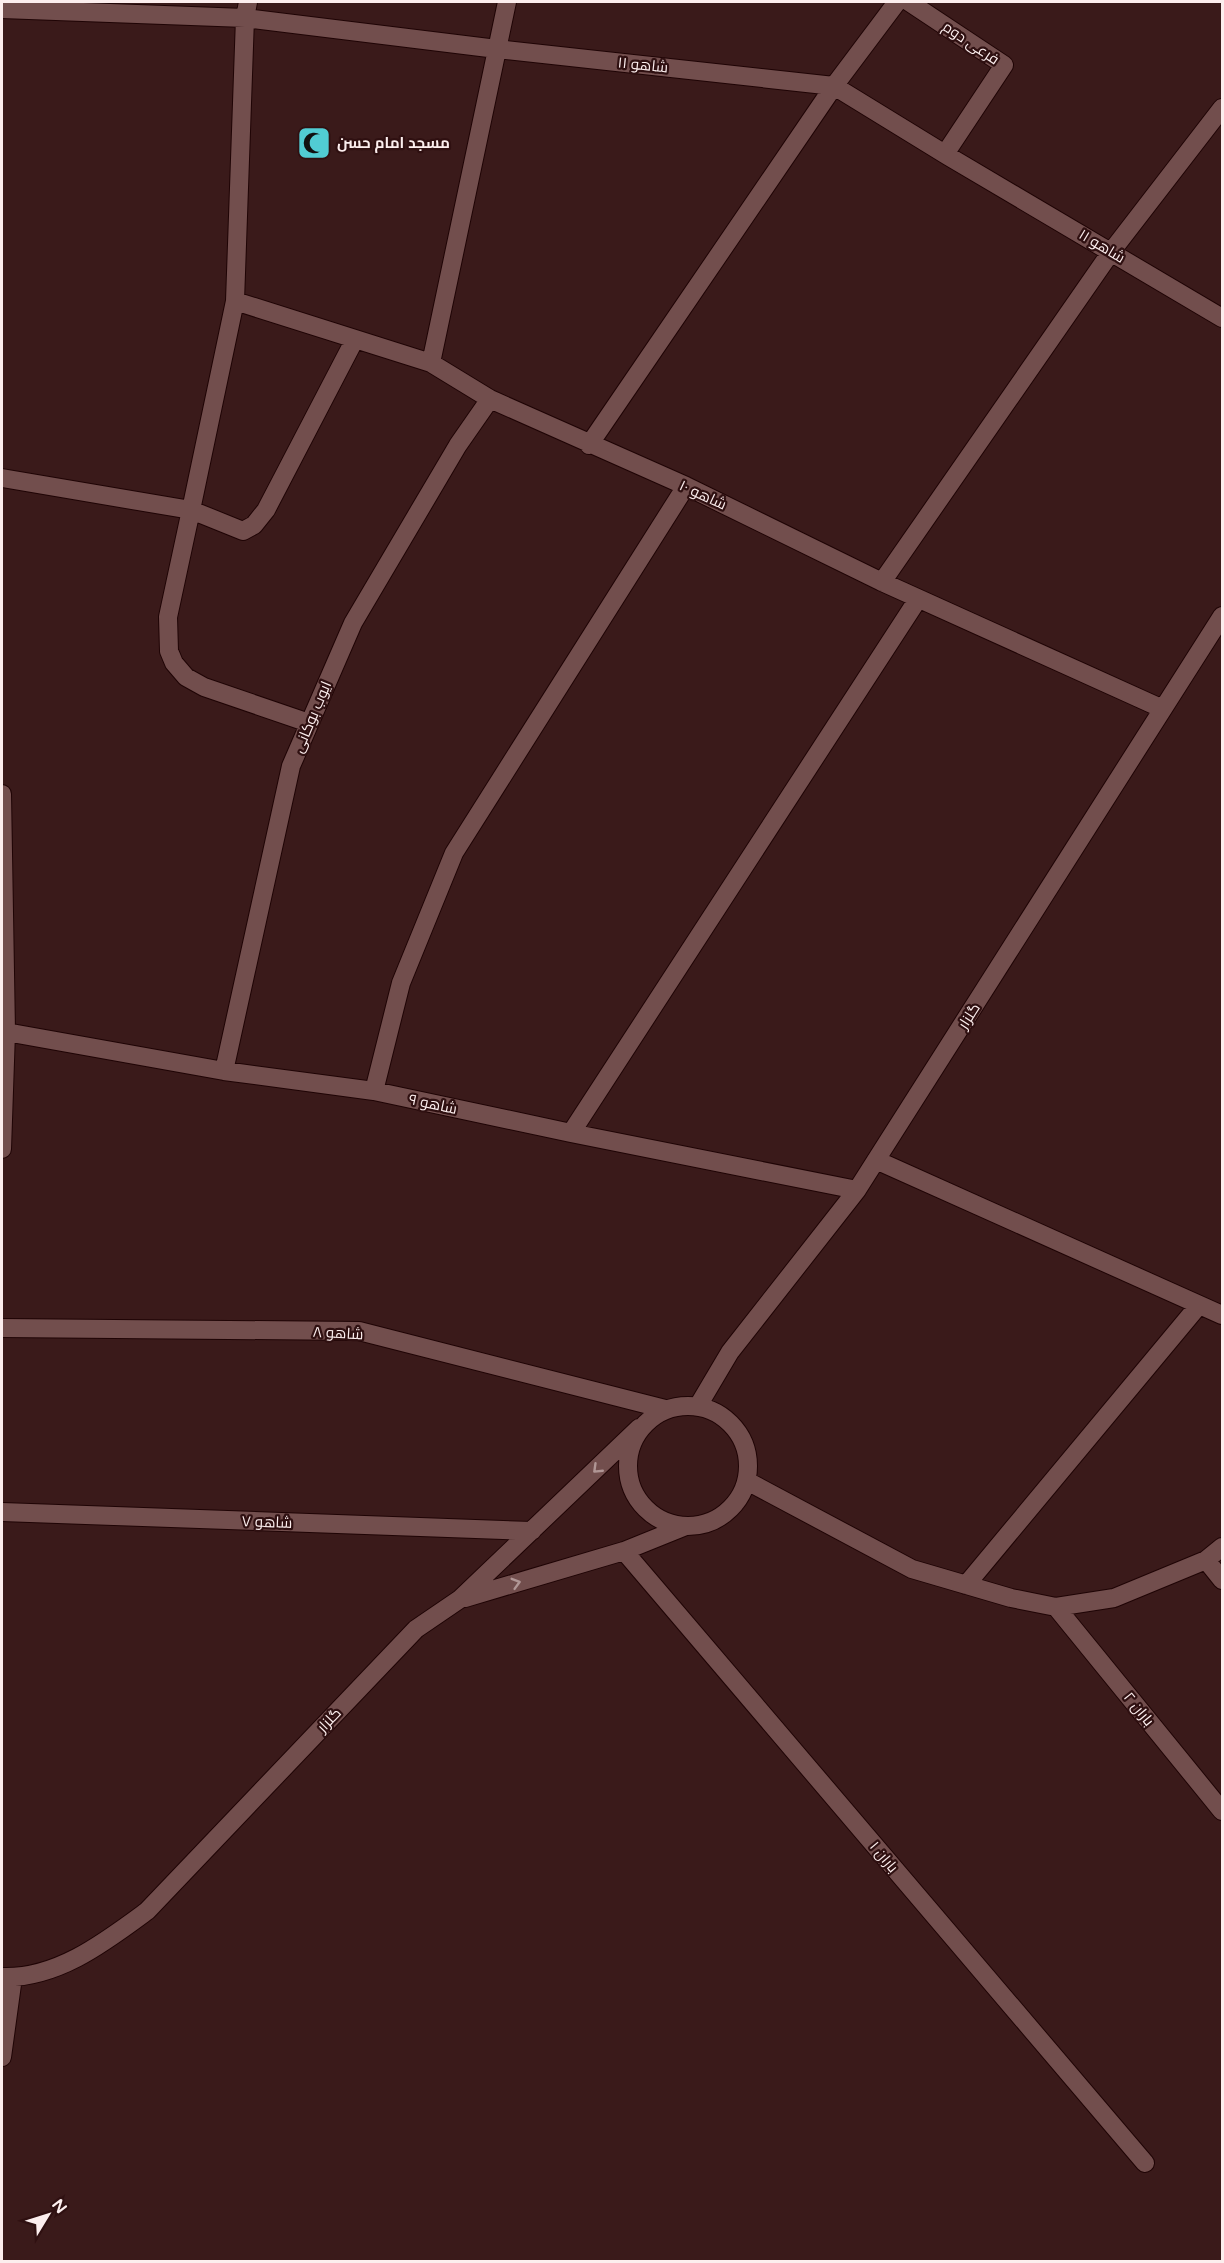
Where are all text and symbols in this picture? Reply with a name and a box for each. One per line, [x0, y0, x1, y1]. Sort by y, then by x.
street label: فرعی دوم [939, 18, 1003, 69]
street label: شاهو ۱۱ [617, 53, 669, 77]
mosque icon: مسجد امام حسن [296, 125, 332, 161]
place label: مسجد امام حسن [337, 134, 450, 153]
street label: شاهو ۱۱ [1076, 225, 1128, 267]
street label: شاهو ۱۰ [677, 476, 729, 514]
street label: ایوب بوکانی [289, 678, 336, 756]
street label: گلزار [953, 1000, 984, 1033]
street label: شاهو ۹ [407, 1090, 459, 1118]
street label: شاهو ۸ [312, 1323, 364, 1343]
one-way arrow [594, 1462, 604, 1473]
street label: شاهو ۷ [241, 1512, 293, 1532]
one-way arrow [510, 1578, 521, 1590]
street label: باران ۲ [1119, 1688, 1158, 1730]
street label: گلزار [312, 1704, 345, 1737]
street label: باران ۱ [865, 1838, 902, 1877]
north arrow [18, 2185, 78, 2245]
text: N [47, 2195, 71, 2218]

